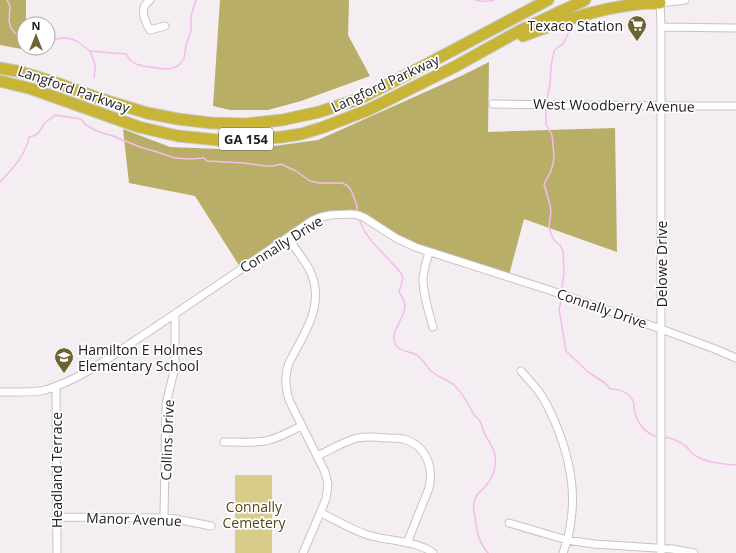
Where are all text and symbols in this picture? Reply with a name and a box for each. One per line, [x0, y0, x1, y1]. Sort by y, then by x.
supermarket icon: Texaco Station [626, 14, 648, 42]
north arrow [16, 16, 56, 56]
place label: Texaco Station [528, 16, 623, 35]
text: N [32, 18, 40, 33]
street label: Langford Parkway [328, 49, 443, 116]
street label: Langford Parkway [15, 61, 133, 117]
street label: West Woodberry Avenue [533, 94, 695, 116]
road number: GA 154 [219, 128, 273, 150]
street label: Connally Drive [236, 211, 326, 277]
street label: Delowe Drive [652, 221, 671, 307]
street label: Connally Drive [554, 284, 650, 332]
place label: Hamilton E Holmes Elementary School [78, 340, 203, 375]
school or university icon: Hamilton E Holmes Elementary School [53, 346, 75, 374]
street label: Collins Drive [156, 399, 178, 481]
street label: Headland Terrace [47, 412, 66, 528]
park label: Connally Cemetery [222, 497, 287, 532]
street label: Manor Avenue [86, 508, 182, 530]

